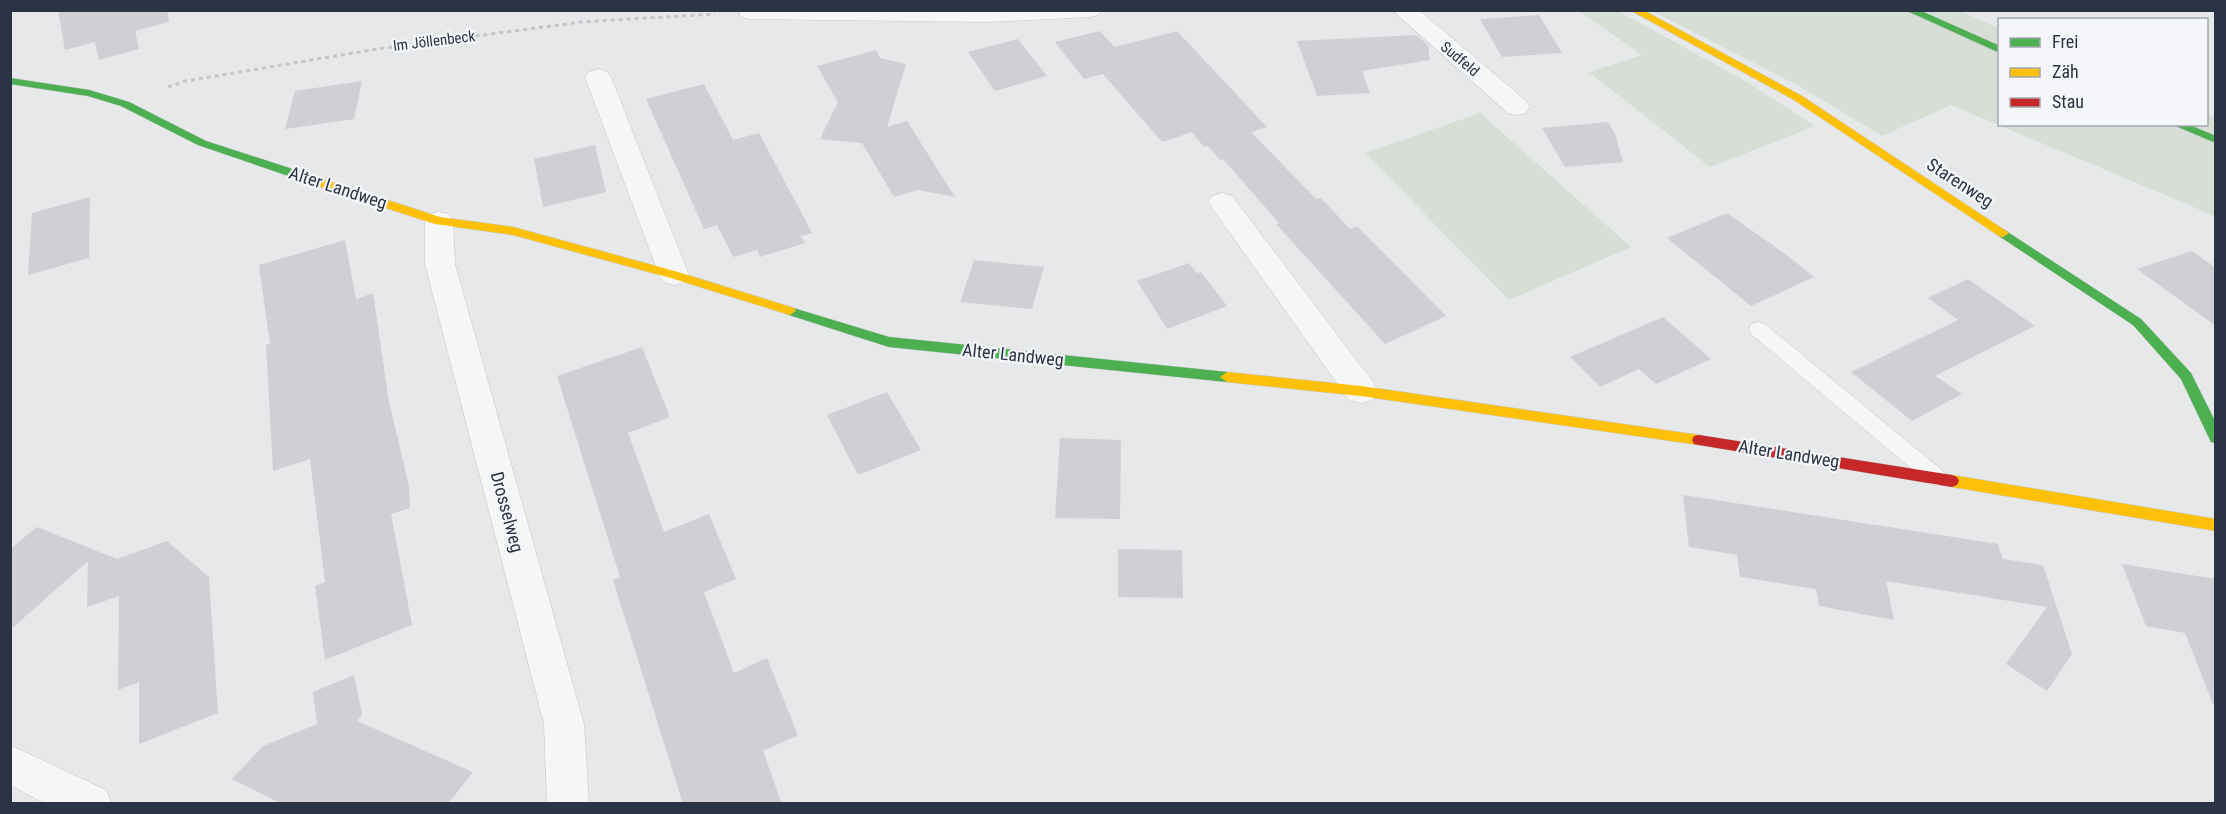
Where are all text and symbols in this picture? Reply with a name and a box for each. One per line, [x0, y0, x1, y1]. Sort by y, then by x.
legend [1998, 18, 2208, 126]
street label: Im Jöllenbeck [392, 27, 476, 55]
text: Frei [2052, 31, 2078, 52]
street label: Sudfeld [1437, 38, 1483, 80]
text: Zäh [2052, 61, 2079, 82]
text: Stau [2052, 91, 2084, 112]
street label: Starenweg [1923, 153, 1997, 212]
street label: Alter Landweg [287, 162, 390, 213]
street label: Alter Landweg [961, 339, 1065, 370]
street label: Alter Landweg [1737, 435, 1841, 472]
street label: Drosselweg [487, 469, 528, 554]

